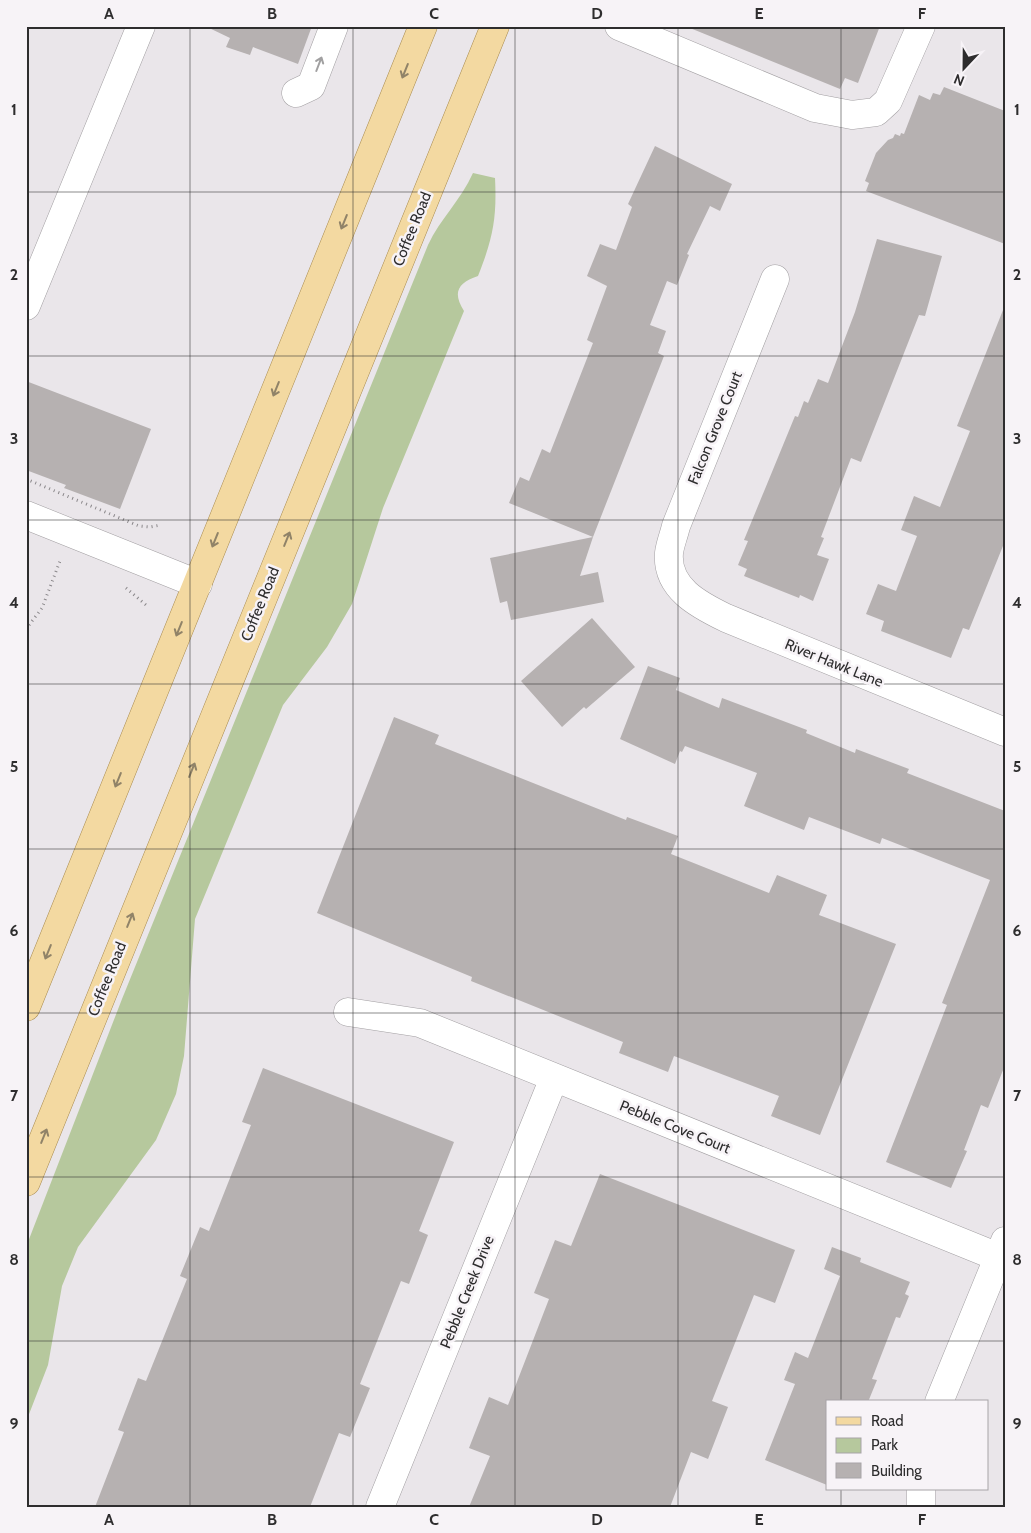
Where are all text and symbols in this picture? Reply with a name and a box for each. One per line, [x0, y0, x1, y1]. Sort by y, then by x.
text: A [104, 4, 114, 23]
text: B [267, 4, 277, 23]
text: C [429, 4, 439, 23]
text: D [591, 4, 603, 23]
text: E [754, 4, 764, 23]
text: F [918, 4, 927, 23]
north arrow [938, 42, 988, 92]
one-way arrow [315, 57, 324, 72]
one-way arrow [400, 63, 409, 79]
text: N [951, 70, 967, 90]
text: 1 [11, 100, 17, 119]
text: 1 [1014, 100, 1020, 119]
street label: Coffee Road [389, 189, 435, 269]
one-way arrow [339, 214, 348, 229]
text: 2 [10, 265, 18, 284]
text: 2 [1013, 265, 1021, 284]
street label: Falcon Grove Court [684, 369, 746, 487]
one-way arrow [271, 381, 281, 396]
text: 3 [10, 429, 18, 448]
text: 3 [1013, 429, 1021, 448]
one-way arrow [283, 531, 292, 546]
one-way arrow [210, 532, 220, 547]
street label: Coffee Road [237, 564, 283, 644]
text: 4 [9, 593, 19, 612]
text: 4 [1012, 593, 1022, 612]
one-way arrow [174, 621, 184, 636]
street label: River Hawk Lane [782, 635, 886, 691]
text: 5 [10, 757, 18, 776]
text: 5 [1013, 757, 1021, 776]
one-way arrow [188, 763, 197, 778]
one-way arrow [113, 772, 123, 787]
one-way arrow [126, 913, 136, 928]
text: 6 [10, 921, 19, 940]
text: 6 [1013, 921, 1022, 940]
street label: Coffee Road [84, 939, 130, 1019]
one-way arrow [43, 944, 53, 959]
text: 7 [10, 1086, 19, 1105]
text: 7 [1013, 1086, 1022, 1105]
street label: Pebble Cove Court [617, 1097, 733, 1157]
one-way arrow [40, 1129, 49, 1144]
street label: Pebble Creek Drive [436, 1233, 498, 1351]
text: 8 [9, 1250, 19, 1269]
text: 8 [1012, 1250, 1022, 1269]
legend [826, 1400, 988, 1490]
text: Road [871, 1412, 904, 1430]
text: 9 [10, 1414, 19, 1433]
text: 9 [1013, 1414, 1022, 1433]
text: Park [871, 1436, 898, 1454]
text: Building [871, 1462, 922, 1480]
text: A [104, 1510, 114, 1529]
text: B [267, 1510, 277, 1529]
text: C [429, 1510, 439, 1529]
text: D [591, 1510, 603, 1529]
text: E [754, 1510, 764, 1529]
text: F [918, 1510, 927, 1529]

